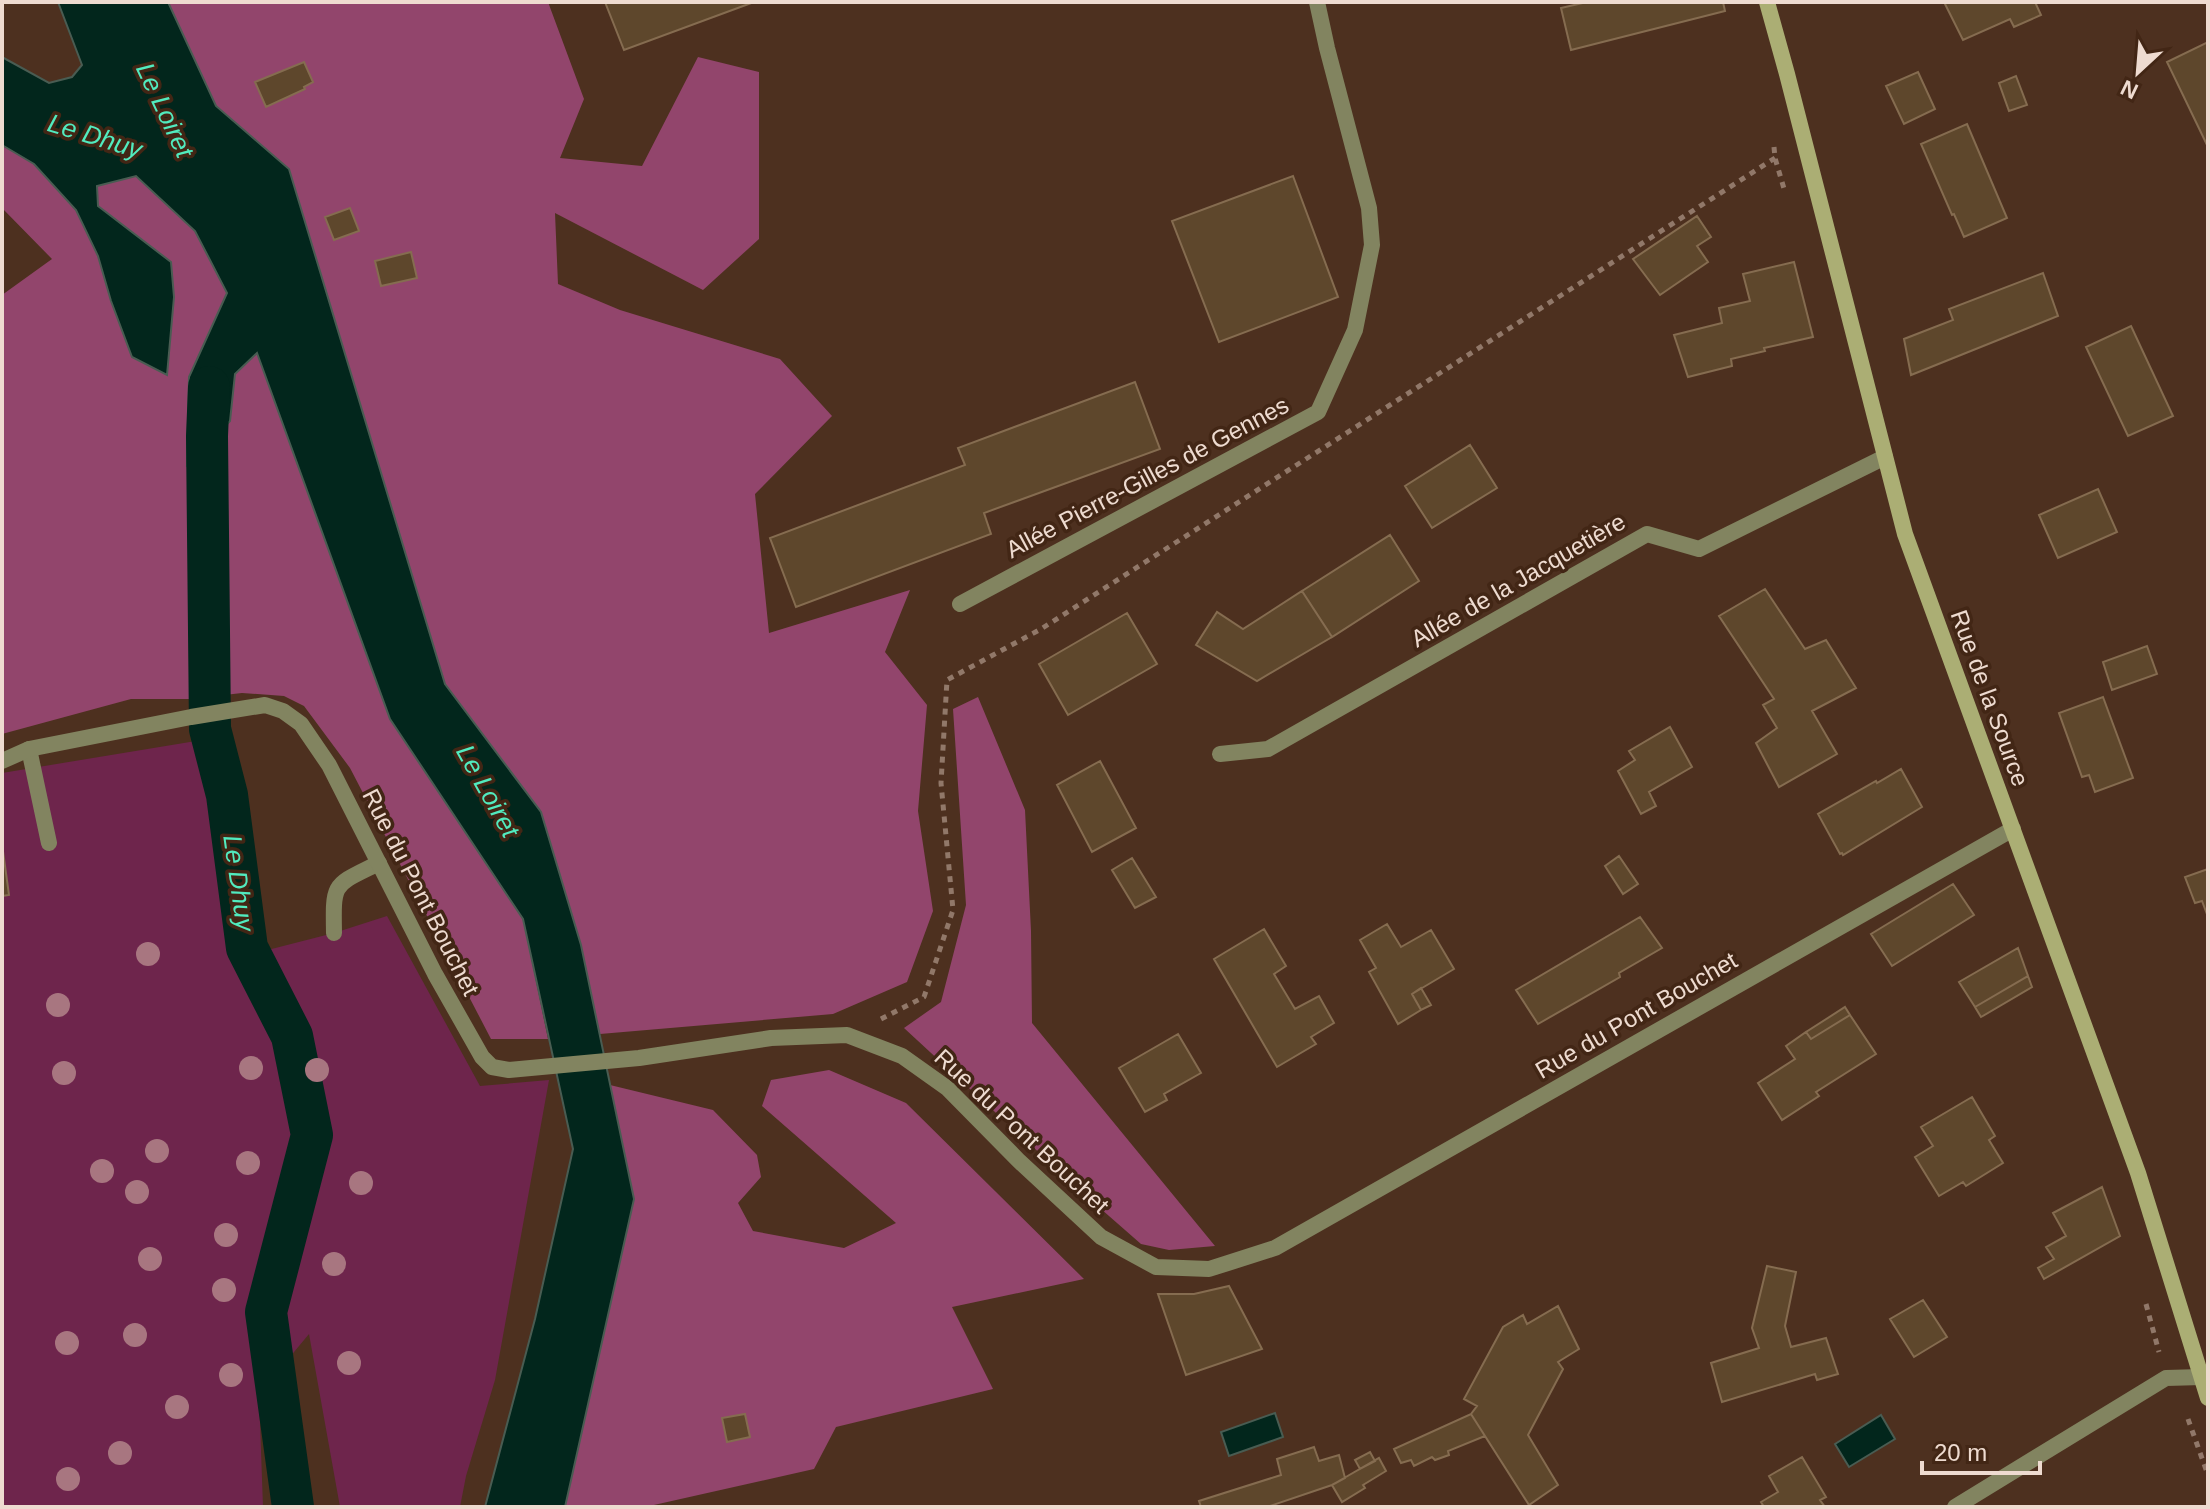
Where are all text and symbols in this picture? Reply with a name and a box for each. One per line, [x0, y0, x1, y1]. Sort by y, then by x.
north arrow [2098, 32, 2178, 112]
water label: Le Loiret [130, 58, 201, 164]
text: N [2117, 75, 2142, 104]
water label: Le Dhuy [44, 107, 148, 165]
street label: Allée Pierre-Gilles de Gennes [1001, 391, 1293, 563]
street label: Allée de la Jacquetière [1406, 508, 1630, 652]
street label: Rue de la Source [1946, 606, 2034, 790]
water label: Le Loiret [450, 739, 527, 844]
street label: Rue du Pont Bouchet [357, 784, 485, 1000]
water label: Le Dhuy [217, 833, 261, 935]
street label: Rue du Pont Bouchet [1530, 946, 1742, 1084]
street label: Rue du Pont Bouchet [929, 1043, 1115, 1219]
scale bar [1922, 1425, 2040, 1475]
text: 20 m [1934, 1439, 1987, 1466]

